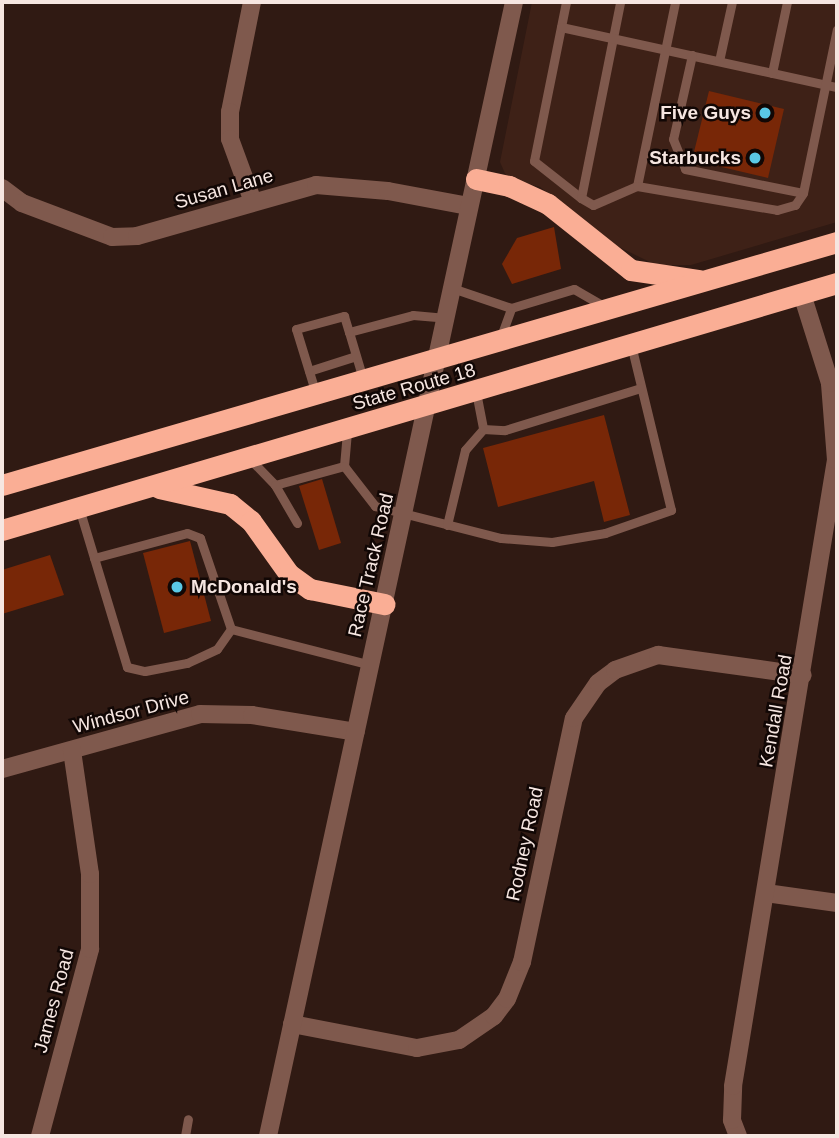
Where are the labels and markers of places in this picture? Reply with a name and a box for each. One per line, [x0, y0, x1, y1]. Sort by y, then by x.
place label: Five Guys [660, 102, 751, 124]
marker: Five Guys [757, 105, 773, 121]
place label: Starbucks [649, 147, 741, 169]
marker: Starbucks [747, 150, 763, 166]
place label: McDonald's [191, 576, 297, 598]
marker: McDonald's [169, 579, 185, 595]

